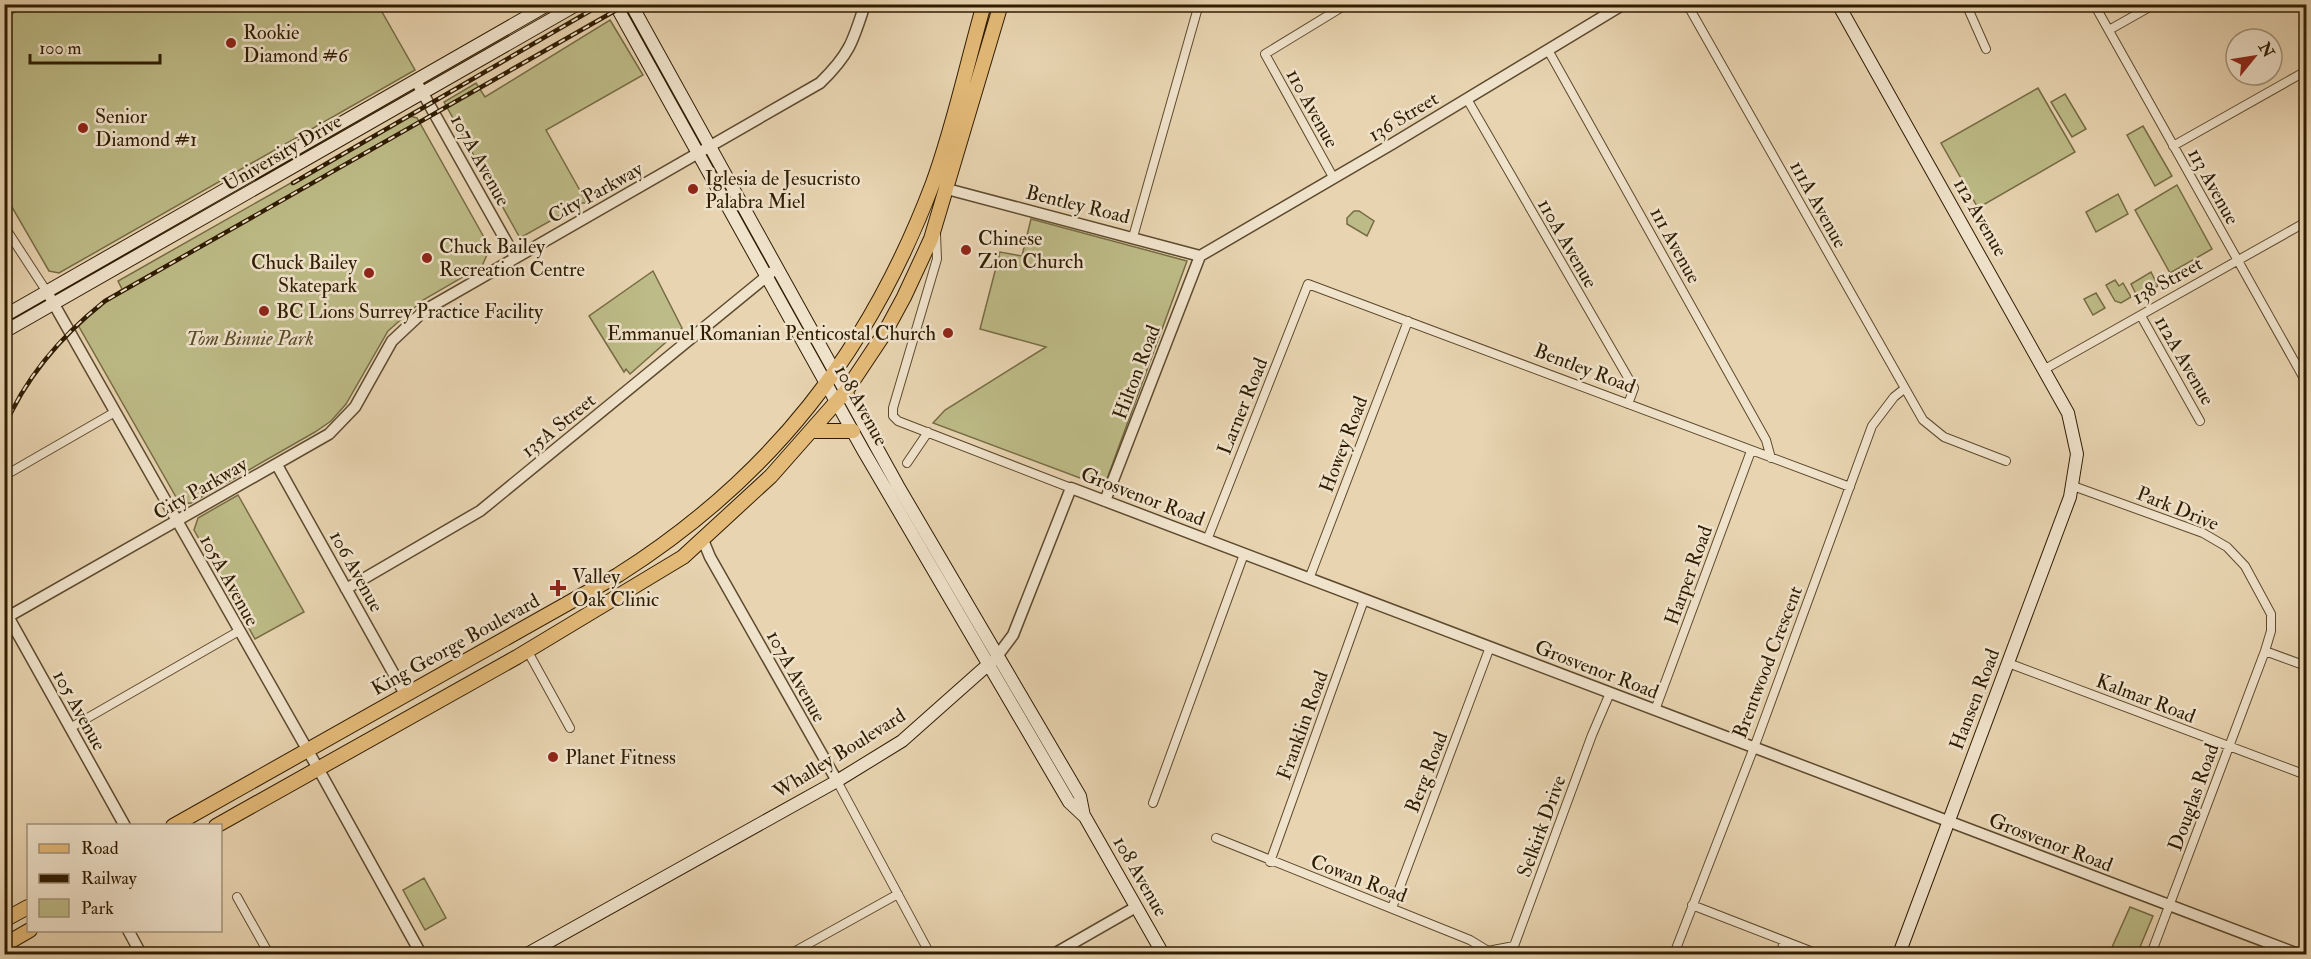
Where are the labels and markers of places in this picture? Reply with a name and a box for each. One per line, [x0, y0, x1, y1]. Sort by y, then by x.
place label: Rookie Diamond #6 [243, 20, 349, 68]
marker: Rookie Diamond #6 [224, 36, 238, 50]
place label: Senior Diamond #1 [95, 104, 197, 152]
marker: Senior Diamond #1 [76, 121, 90, 135]
place label: Iglesia de Jesucristo Palabra Miel [705, 166, 860, 214]
marker: Iglesia de Jesucristo Palabra Miel [686, 182, 700, 196]
place label: Chinese Zion Church [978, 226, 1084, 274]
place label: Chuck Bailey Recreation Centre [439, 234, 585, 282]
marker: Chinese Zion Church [959, 243, 973, 257]
place label: Chuck Bailey Skatepark [251, 250, 358, 299]
marker: Chuck Bailey Recreation Centre [420, 251, 434, 265]
marker: Chuck Bailey Skatepark [362, 266, 376, 280]
place label: BC Lions Surrey Practice Facility [276, 299, 544, 324]
marker: BC Lions Surrey Practice Facility [257, 304, 271, 318]
place label: Emmanuel Romanian Penticostal Church [607, 321, 937, 346]
marker: Emmanuel Romanian Penticostal Church [941, 326, 955, 340]
place label: Valley Oak Clinic [572, 564, 659, 612]
marker: Valley Oak Clinic [549, 579, 567, 597]
place label: Planet Fitness [565, 745, 676, 770]
marker: Planet Fitness [546, 750, 560, 764]

